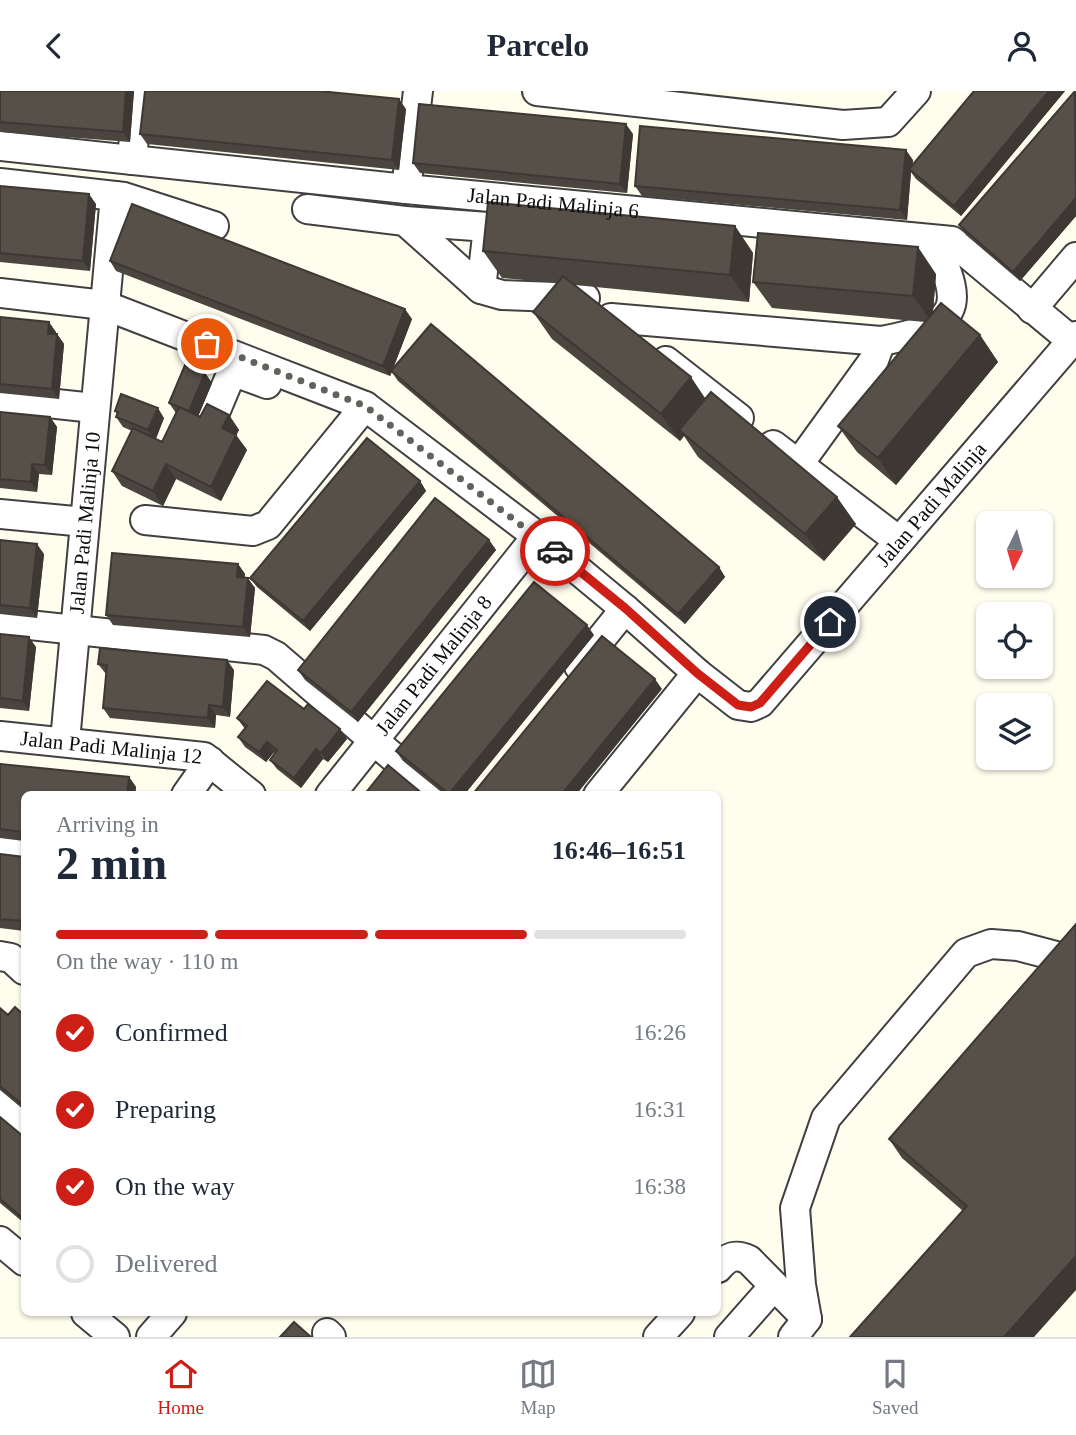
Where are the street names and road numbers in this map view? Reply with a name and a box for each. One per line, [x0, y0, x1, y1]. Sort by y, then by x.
street label: Jalan Padi Malinja 6 [466, 183, 640, 223]
street label: Jalan Padi Malinja 10 [65, 431, 105, 615]
street label: Jalan Padi Malinja [871, 437, 992, 571]
street label: Jalan Padi Malinja 8 [371, 591, 497, 740]
street label: Jalan Padi Malinja 12 [19, 726, 203, 769]

